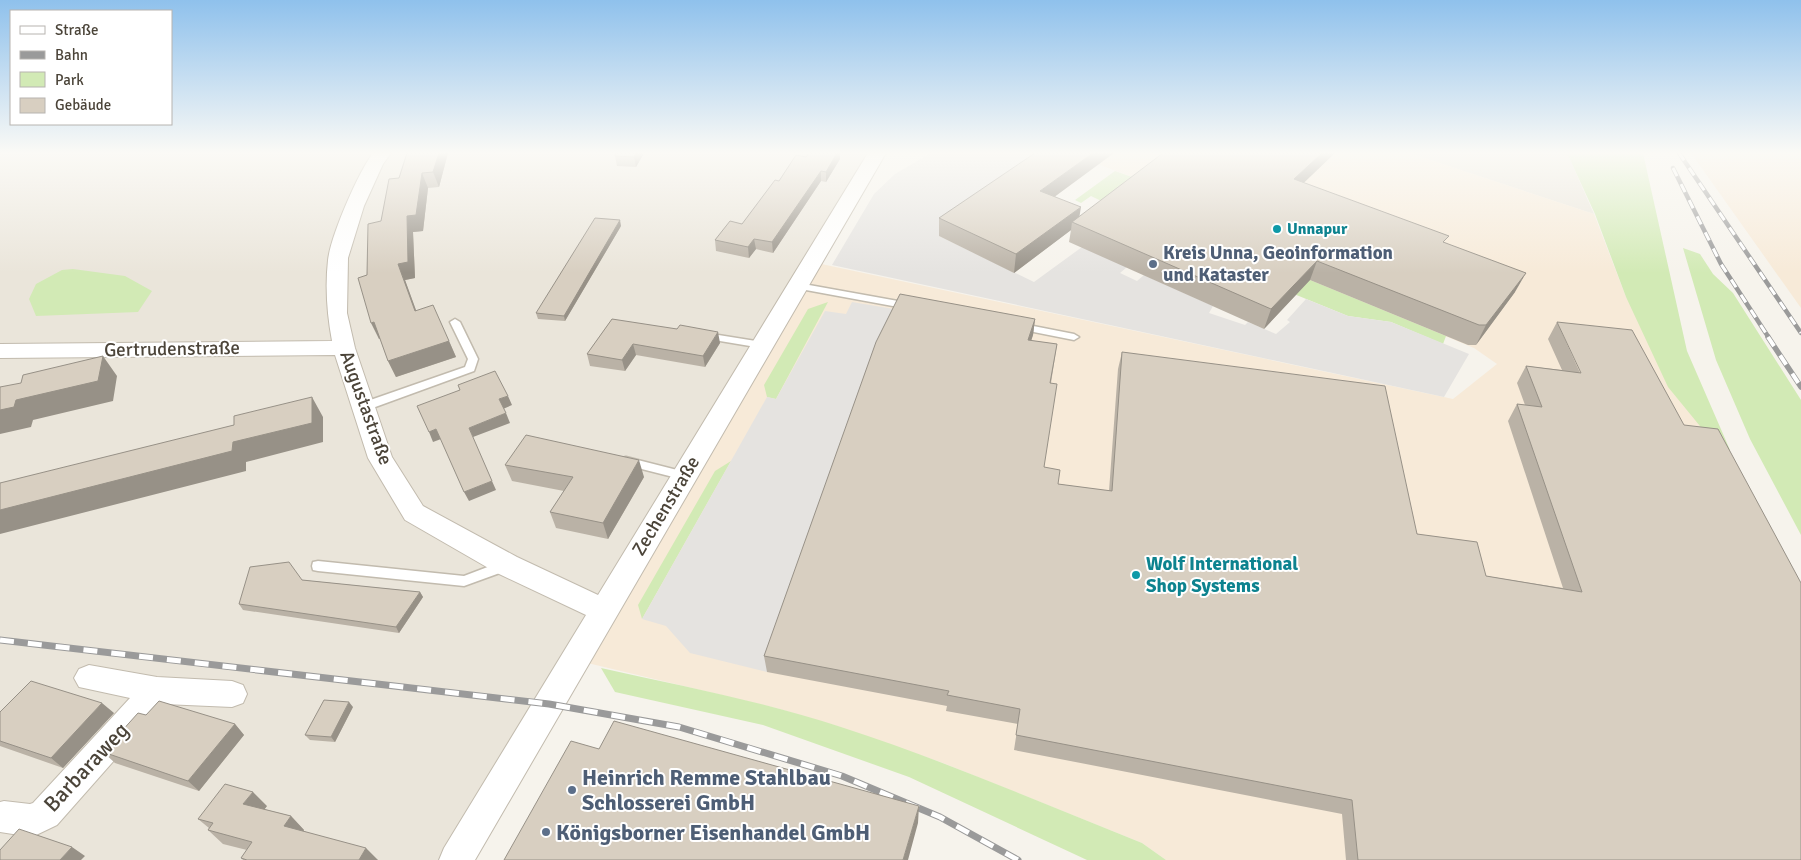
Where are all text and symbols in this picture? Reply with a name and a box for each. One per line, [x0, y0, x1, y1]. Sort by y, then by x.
legend [10, 10, 172, 125]
text: Straße [55, 21, 99, 39]
text: Bahn [55, 46, 88, 64]
text: Park [55, 71, 84, 89]
text: Gebäude [55, 96, 111, 114]
place label: Unnapur [1287, 219, 1348, 239]
marker: Unnapur [1271, 223, 1283, 235]
place label: Kreis Unna, Geoinformation und Kataster [1163, 241, 1393, 287]
marker: Kreis Unna, Geoinformation und Kataster [1147, 258, 1159, 270]
street label: Gertrudenstraße [104, 336, 240, 362]
street label: Augustastraße [334, 348, 398, 468]
street label: Zechenstraße [627, 452, 705, 560]
place label: Wolf International Shop Systems [1146, 552, 1298, 598]
marker: Wolf International Shop Systems [1130, 569, 1142, 581]
street label: Barbaraweg [38, 717, 134, 817]
place label: Heinrich Remme Stahlbau Schlosserei GmbH [582, 764, 831, 816]
marker: Heinrich Remme Stahlbau Schlosserei GmbH [566, 784, 578, 796]
place label: Königsborner Eisenhandel GmbH [556, 819, 870, 846]
marker: Königsborner Eisenhandel GmbH [540, 826, 552, 838]

